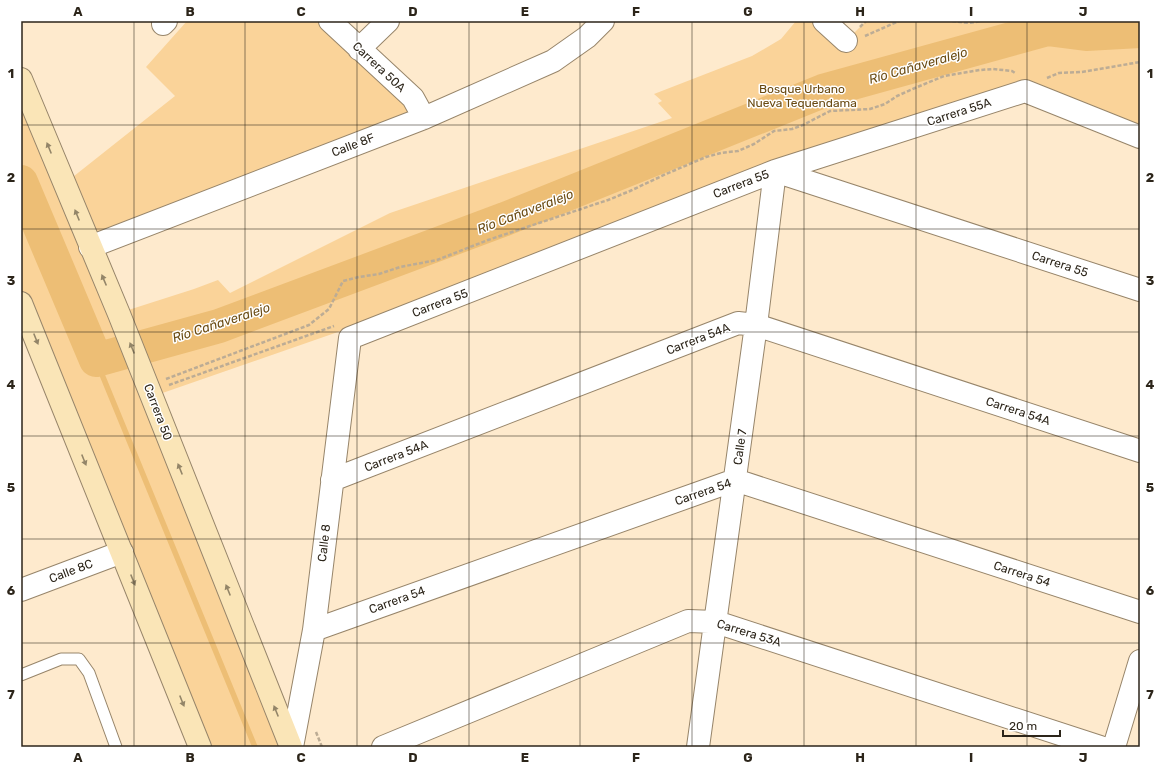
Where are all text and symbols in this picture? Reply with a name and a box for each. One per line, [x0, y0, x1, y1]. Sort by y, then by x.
text: A [73, 4, 83, 19]
text: B [185, 4, 195, 19]
text: C [296, 4, 306, 19]
text: D [408, 4, 418, 19]
text: E [521, 4, 529, 19]
text: F [632, 4, 640, 19]
text: G [743, 4, 753, 19]
text: H [855, 4, 865, 19]
text: I [969, 4, 973, 19]
text: J [1079, 4, 1087, 19]
street label: Carrera 50A [350, 39, 408, 95]
water label: Río Cañaveralejo [867, 44, 969, 87]
text: 1 [8, 66, 14, 81]
text: 1 [1147, 66, 1153, 81]
park label: Bosque Urbano Nueva Tequendama [747, 82, 857, 110]
street label: Carrera 55A [925, 95, 993, 129]
street label: Calle 8F [330, 130, 376, 160]
one-way arrow [46, 141, 52, 153]
street label: Carrera 55 [711, 167, 771, 201]
text: 2 [7, 170, 15, 185]
text: 2 [1146, 170, 1154, 185]
water label: Río Cañaveralejo [475, 186, 576, 237]
one-way arrow [74, 210, 80, 221]
street label: Carrera 55 [1030, 248, 1090, 280]
text: 3 [7, 273, 16, 288]
text: 3 [1146, 273, 1155, 288]
one-way arrow [101, 274, 107, 286]
street label: Carrera 55 [410, 286, 470, 320]
water label: Río Cañaveralejo [170, 300, 272, 345]
street label: Carrera 54A [664, 320, 732, 358]
one-way arrow [33, 334, 39, 346]
one-way arrow [129, 342, 135, 354]
text: 4 [7, 377, 16, 392]
text: 4 [1146, 377, 1155, 392]
street label: Carrera 50 [141, 382, 175, 442]
street label: Carrera 54A [984, 394, 1052, 428]
street label: Calle 7 [731, 428, 749, 466]
street label: Carrera 54A [362, 437, 430, 475]
one-way arrow [82, 454, 88, 466]
one-way arrow [177, 463, 183, 475]
street label: Carrera 54 [673, 476, 734, 508]
text: 5 [7, 480, 15, 495]
text: 5 [1146, 480, 1154, 495]
street label: Calle 8 [315, 523, 333, 563]
street label: Calle 8C [47, 556, 95, 586]
street label: Carrera 54 [992, 558, 1053, 590]
one-way arrow [130, 575, 136, 586]
text: 6 [7, 583, 16, 598]
street label: Carrera 54 [367, 583, 428, 617]
text: 6 [1146, 583, 1155, 598]
one-way arrow [225, 584, 231, 596]
street label: Carrera 53A [715, 617, 783, 649]
text: 7 [7, 687, 15, 702]
text: 7 [1146, 687, 1154, 702]
one-way arrow [179, 695, 185, 707]
one-way arrow [273, 704, 279, 716]
scale bar [1003, 712, 1060, 738]
text: 20 m [1009, 719, 1037, 733]
text: A [73, 750, 83, 765]
text: B [185, 750, 195, 765]
text: C [296, 750, 306, 765]
text: D [408, 750, 418, 765]
text: E [521, 750, 529, 765]
text: F [632, 750, 640, 765]
text: G [743, 750, 753, 765]
text: H [855, 750, 865, 765]
text: I [969, 750, 973, 765]
text: J [1079, 750, 1087, 765]

